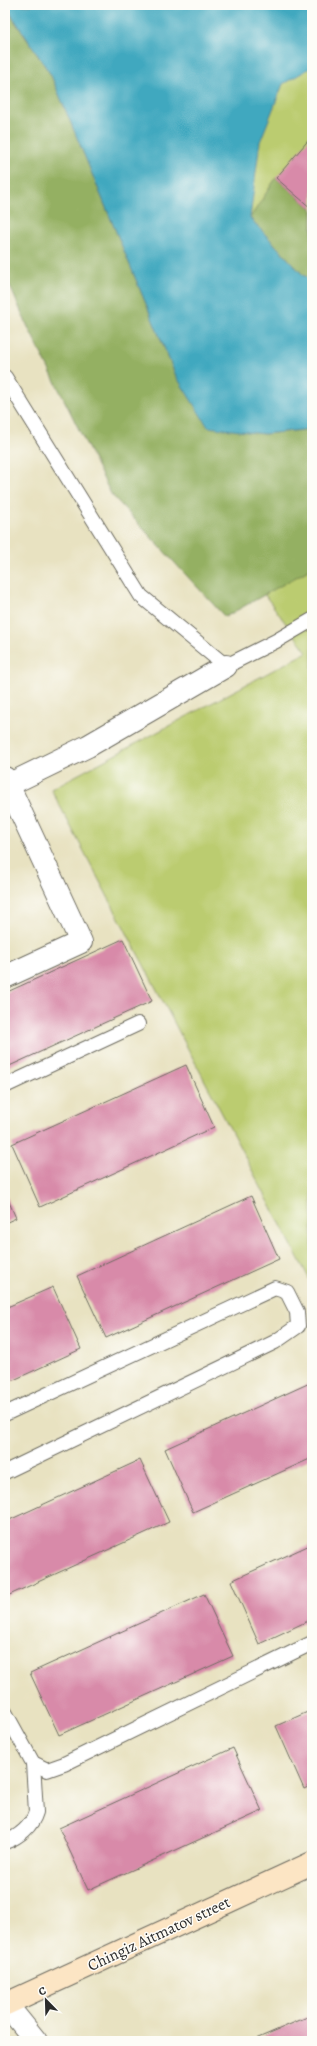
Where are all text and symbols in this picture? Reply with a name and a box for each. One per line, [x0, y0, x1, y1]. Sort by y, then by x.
street label: Chingiz Aitmatov street [84, 1891, 234, 1977]
north arrow [26, 1980, 66, 2020]
text: С [36, 1983, 49, 1999]

